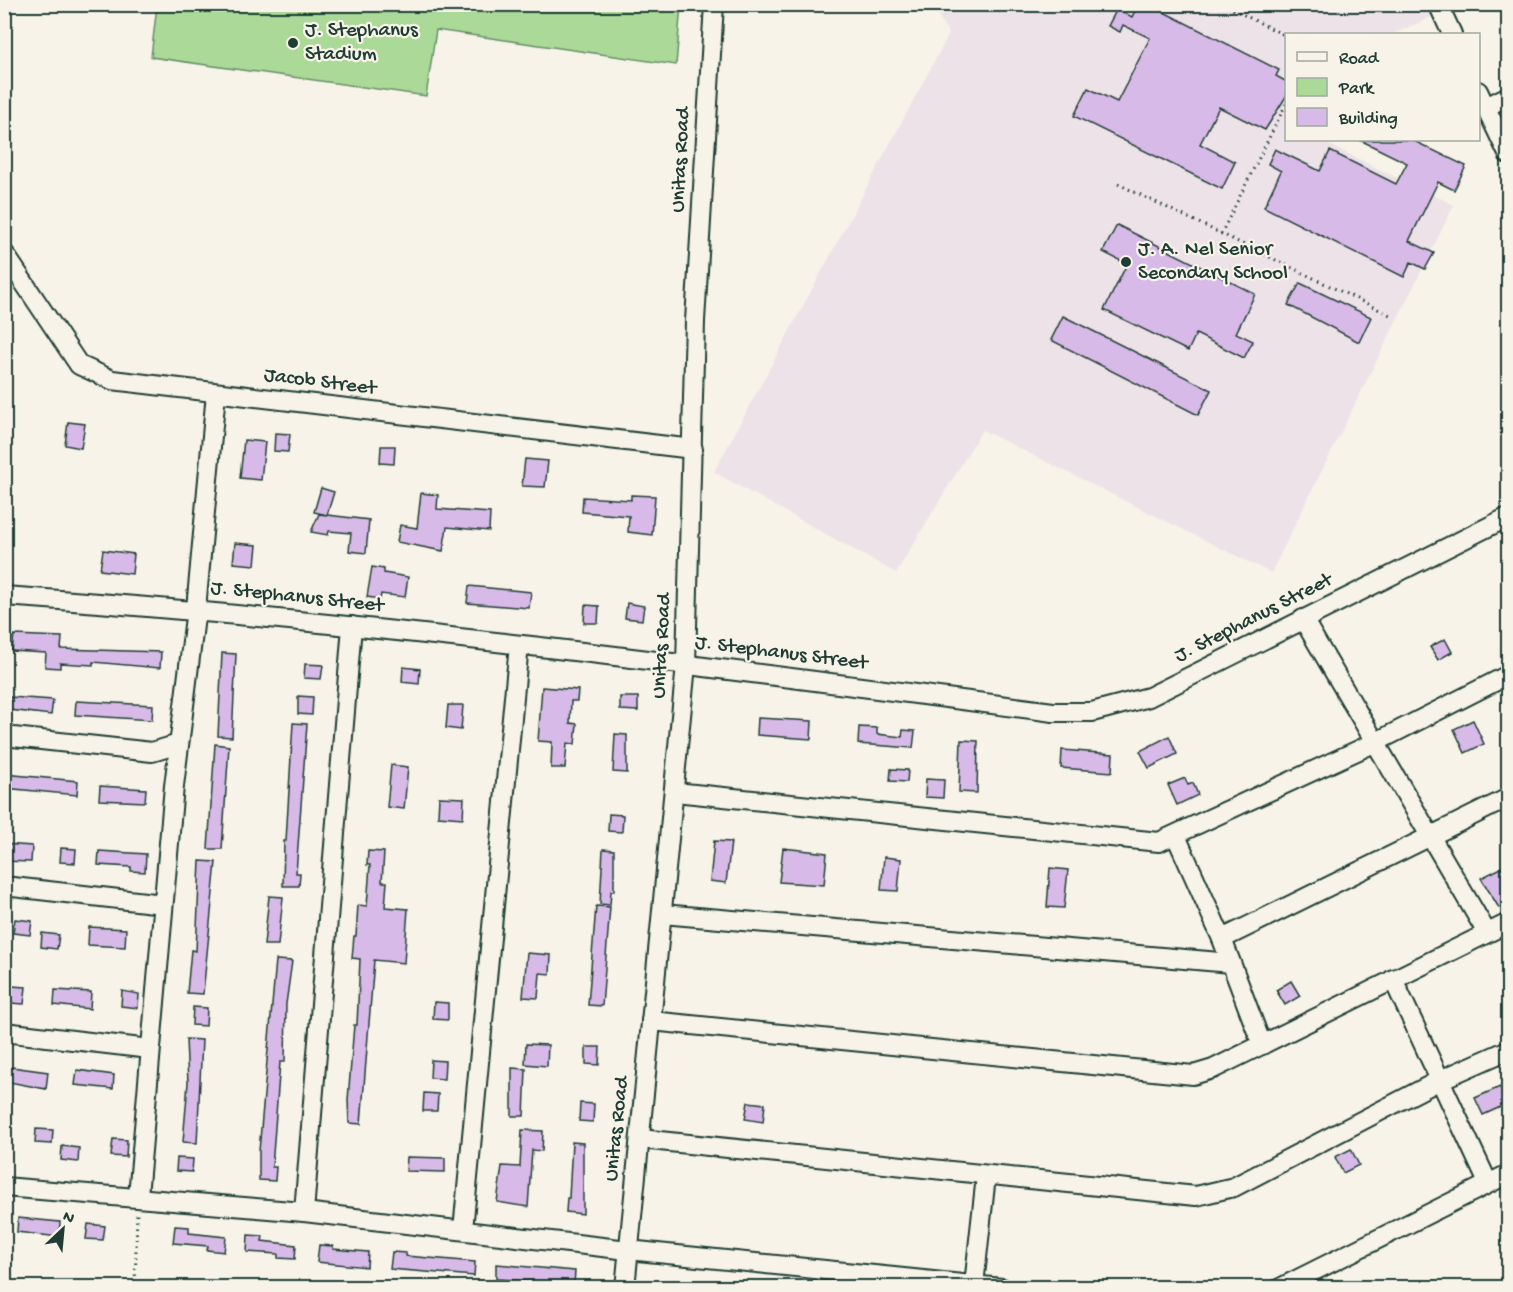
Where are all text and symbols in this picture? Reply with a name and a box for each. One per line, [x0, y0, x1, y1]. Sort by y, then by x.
place label: J. Stephanus Stadium [305, 19, 419, 68]
legend [1285, 33, 1480, 141]
marker: J. Stephanus Stadium [286, 36, 300, 50]
text: Road [1339, 49, 1380, 70]
text: Park [1338, 79, 1375, 100]
street label: Unitas Road [667, 105, 697, 213]
text: Building [1338, 109, 1398, 130]
place label: J. A. Nel Senior Secondary School [1138, 238, 1288, 287]
marker: J. A. Nel Senior Secondary School [1119, 255, 1133, 269]
street label: Jacob Street [262, 364, 380, 403]
street label: J. Stephanus Street [1171, 567, 1339, 670]
street label: J. Stephanus Street [209, 576, 387, 620]
street label: Unitas Road [648, 591, 678, 699]
street label: J. Stephanus Street [693, 631, 871, 677]
street label: Unitas Road [600, 1074, 636, 1183]
north arrow [33, 1199, 93, 1259]
text: N [59, 1208, 77, 1230]

